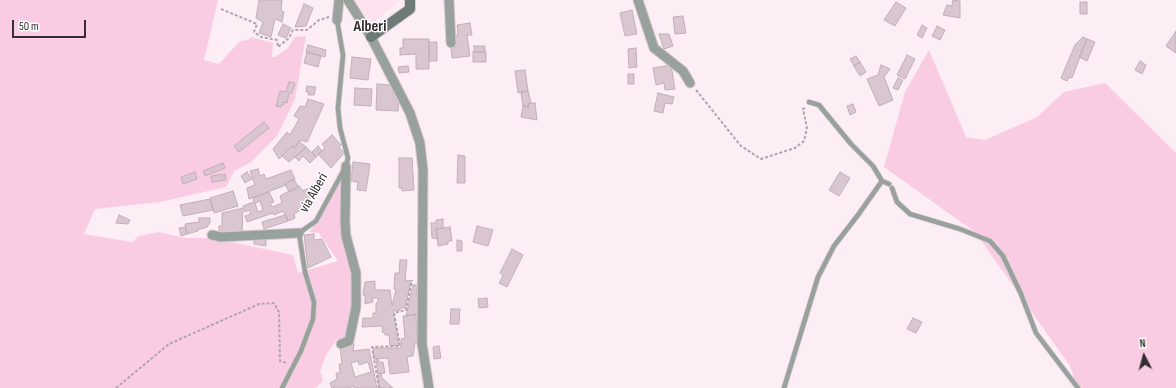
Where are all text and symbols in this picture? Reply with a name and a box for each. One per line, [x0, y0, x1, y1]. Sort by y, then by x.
scale bar [14, 12, 88, 38]
district label: Alberi [354, 17, 386, 37]
text: 50 m [19, 19, 39, 34]
street label: via Alberi [296, 170, 332, 216]
north arrow [1124, 336, 1164, 376]
text: N [1139, 337, 1146, 350]

